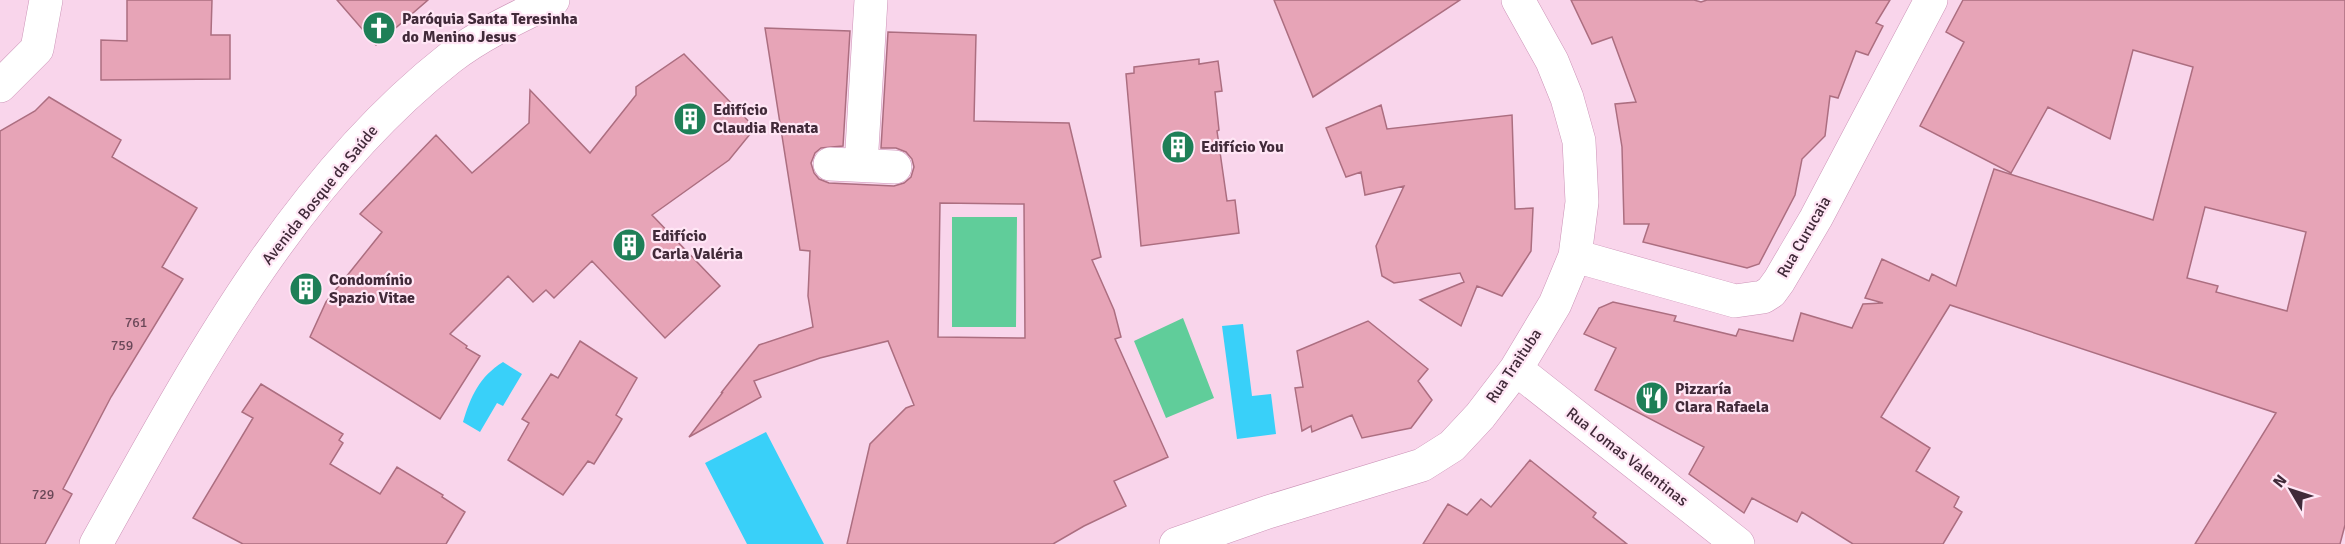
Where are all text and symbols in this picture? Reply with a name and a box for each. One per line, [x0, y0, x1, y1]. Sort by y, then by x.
place label: Paróquia Santa Teresinha do Menino Jesus [402, 9, 578, 47]
church icon: Paróquia Santa Teresinha do Menino Jesus [361, 10, 397, 46]
place label: Edifício Claudia Renata [713, 100, 818, 138]
building icon: Edifício Claudia Renata [672, 101, 708, 137]
street label: Avenida Bosque da Saúde [258, 121, 382, 269]
building icon: Edifício You [1160, 129, 1196, 165]
place label: Edifício You [1201, 137, 1284, 157]
street label: Rua Curucaia [1773, 193, 1835, 281]
place label: Edifício Carla Valéria [652, 226, 743, 264]
building icon: Edifício Carla Valéria [611, 227, 647, 263]
place label: Condomínio Spazio Vitae [329, 270, 415, 308]
building icon: Condomínio Spazio Vitae [288, 271, 324, 307]
house number: 761 [125, 314, 147, 331]
street label: Rua Traituba [1482, 325, 1546, 407]
house number: 759 [111, 337, 133, 354]
place label: Pizzaría Clara Rafaela [1675, 379, 1769, 417]
restaurant icon: Pizzaría Clara Rafaela [1634, 380, 1670, 416]
street label: Rua Lomas Valentinas [1562, 403, 1692, 511]
north arrow [2261, 460, 2321, 520]
text: N [2269, 471, 2291, 492]
house number: 729 [32, 486, 54, 503]

